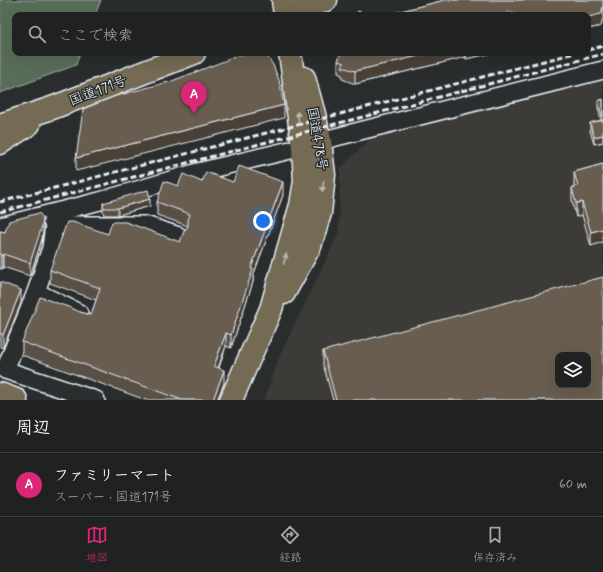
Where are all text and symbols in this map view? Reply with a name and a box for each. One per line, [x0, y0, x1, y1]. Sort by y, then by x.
search box [12, 12, 591, 56]
icon: search [26, 23, 48, 45]
text: ここで検索 [58, 26, 133, 46]
street label: 国道171号 [66, 72, 130, 110]
pin: A [181, 81, 207, 114]
street label: 国道478号 [303, 106, 331, 172]
one-way arrow [295, 111, 301, 124]
one-way arrow [319, 180, 326, 192]
your location [253, 211, 273, 231]
one-way arrow [282, 252, 288, 264]
map controls [555, 352, 591, 388]
button: layers [555, 352, 591, 388]
text: 周辺 [16, 417, 50, 439]
text: ファミリーマート [54, 466, 175, 486]
text: A [25, 476, 33, 493]
text: 60 m [559, 476, 587, 493]
text: スーパー · 国道171号 [54, 489, 172, 506]
tab: 地図 [86, 524, 108, 565]
tab: 経路 [279, 524, 301, 565]
tab: 保存済み [473, 524, 517, 565]

